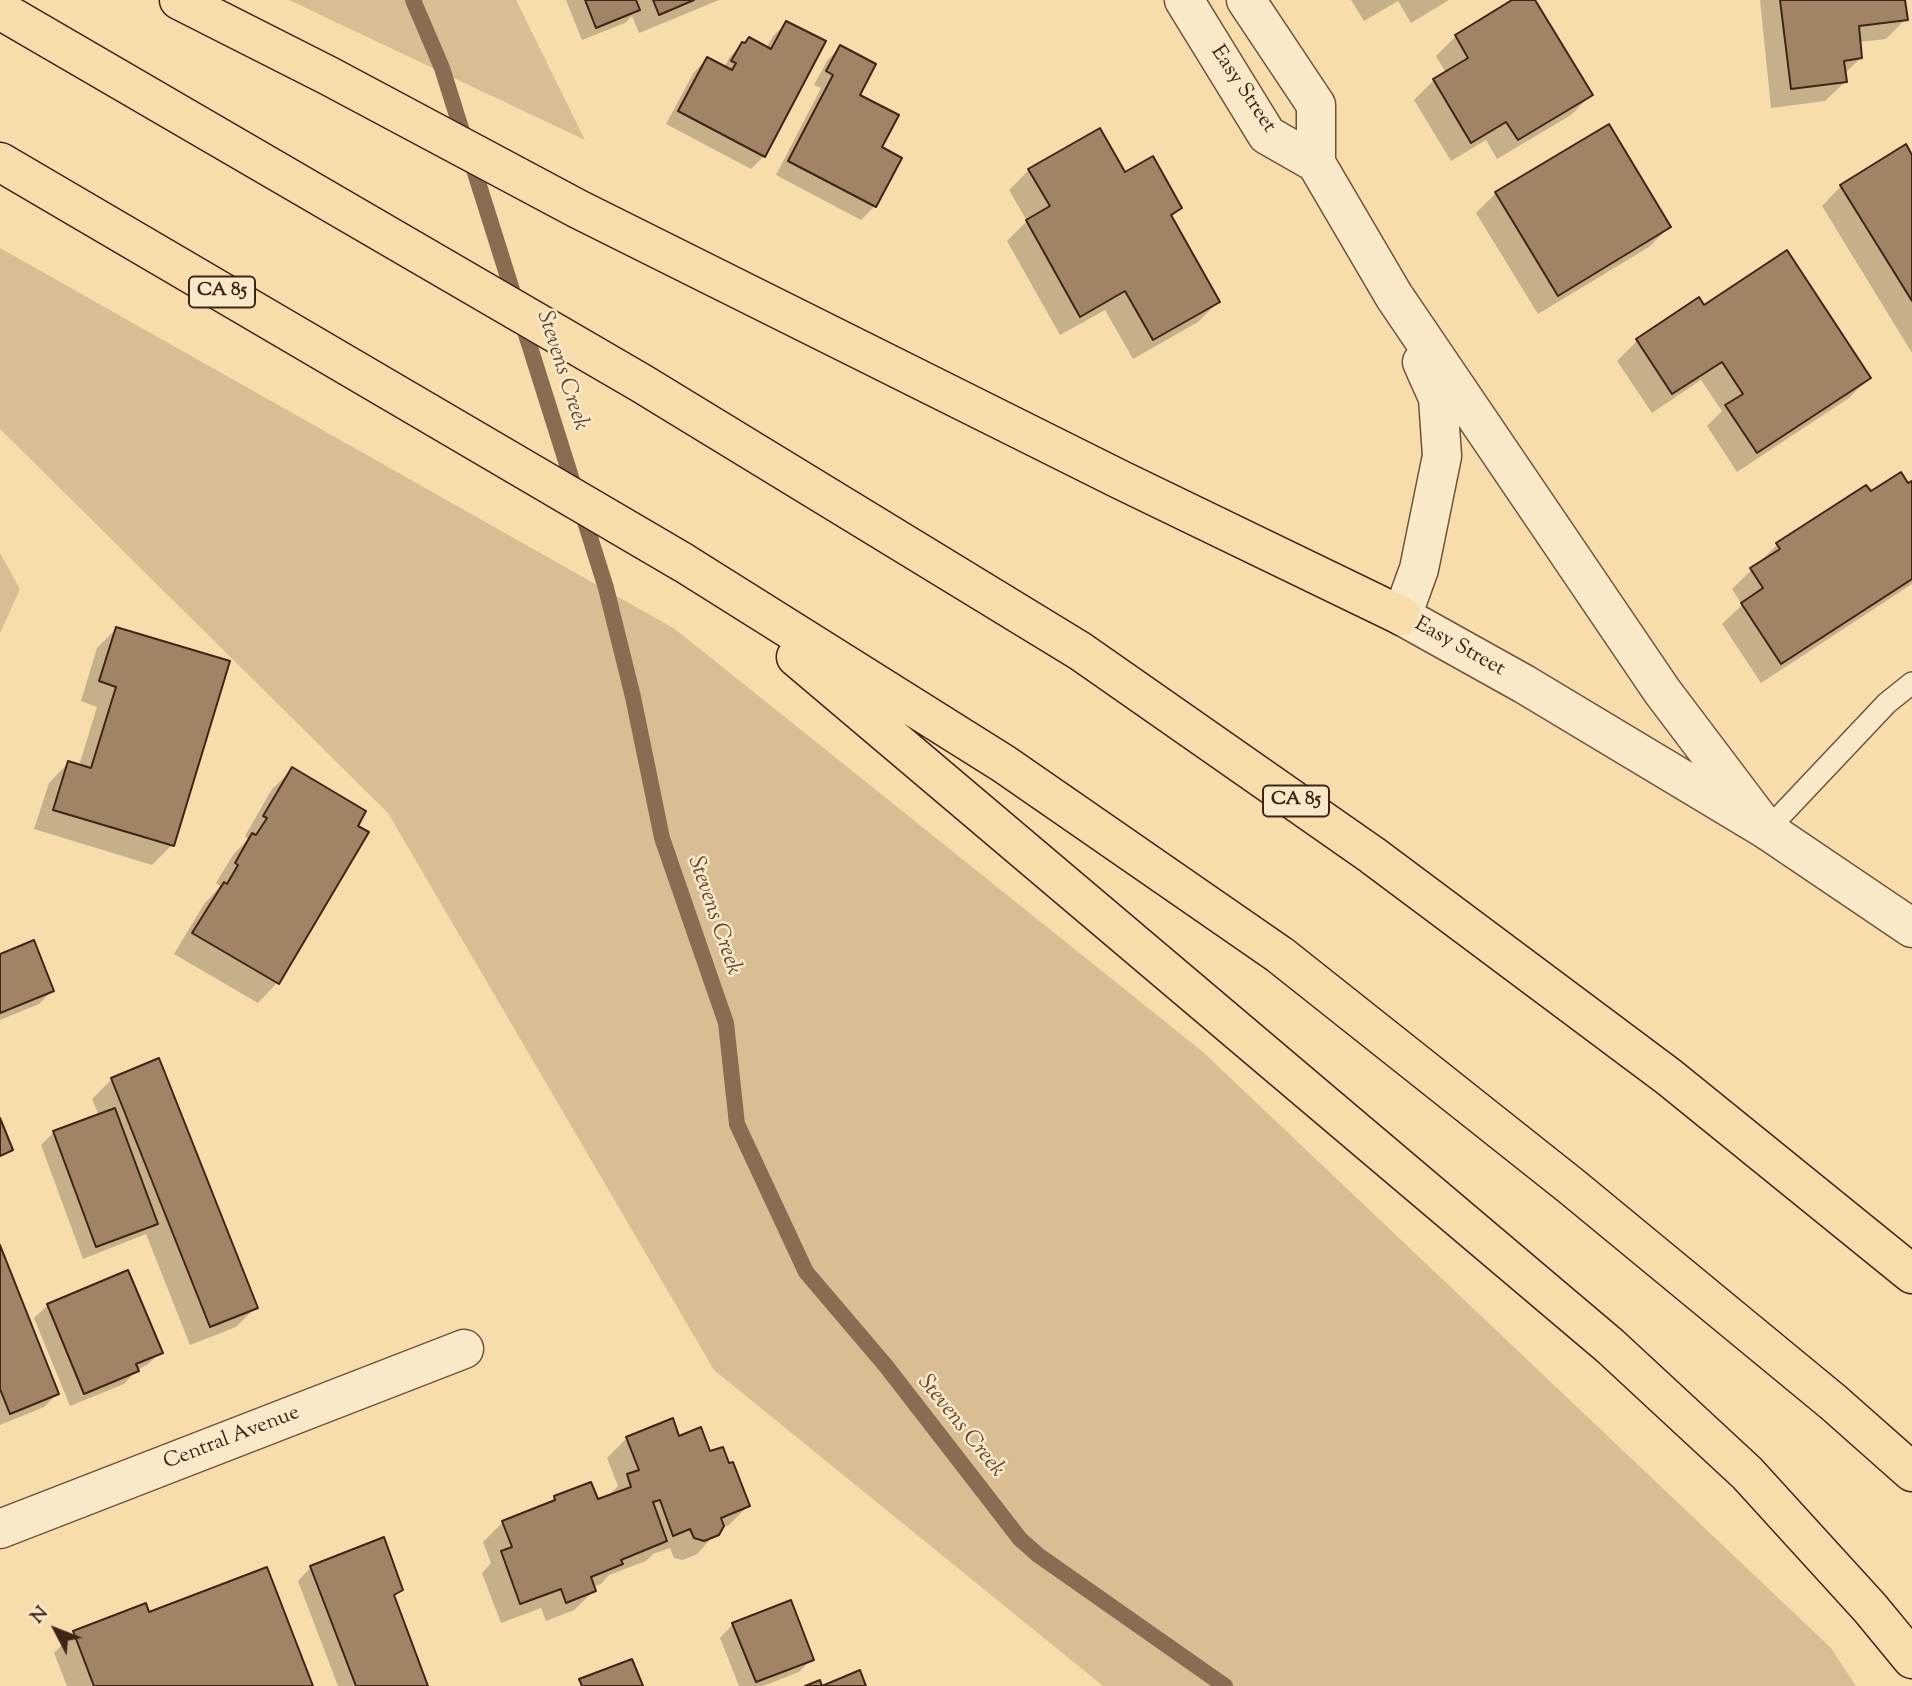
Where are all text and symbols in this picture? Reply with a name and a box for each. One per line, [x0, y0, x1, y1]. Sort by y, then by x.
street label: Easy Street [1204, 42, 1280, 138]
road number: CA 85 [189, 276, 255, 308]
water label: Stevens Creek [529, 308, 593, 434]
street label: Easy Street [1409, 613, 1509, 683]
road number: CA 85 [1263, 786, 1329, 816]
water label: Stevens Creek [680, 853, 746, 979]
water label: Stevens Creek [910, 1370, 1010, 1484]
street label: Central Avenue [160, 1402, 304, 1476]
north arrow [21, 1595, 91, 1665]
text: N [25, 1601, 55, 1630]

